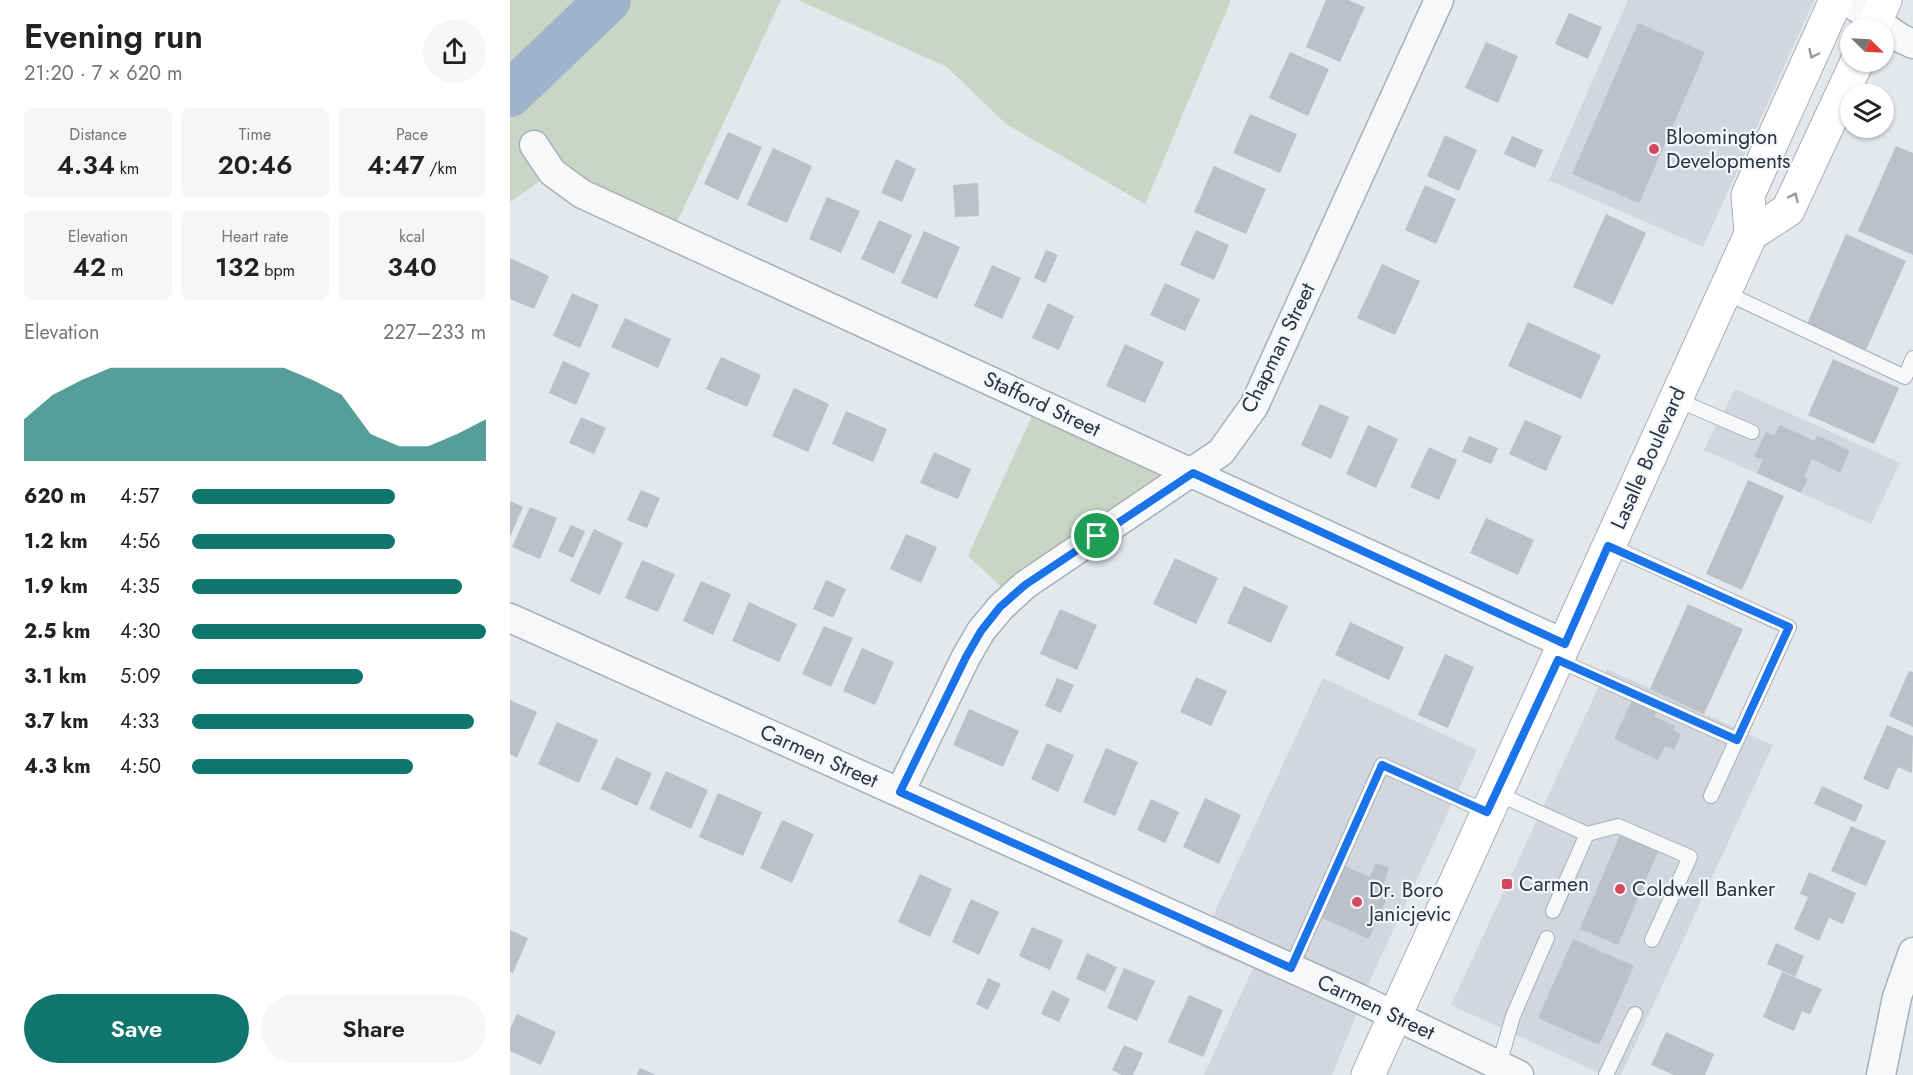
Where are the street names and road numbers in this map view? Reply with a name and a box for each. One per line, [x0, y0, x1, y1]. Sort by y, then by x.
street label: Chapman Street [1234, 278, 1322, 418]
street label: Stafford Street [979, 364, 1105, 444]
street label: Lasalle Boulevard [1603, 382, 1693, 534]
street label: Carmen Street [755, 717, 883, 795]
street label: Carmen Street [1312, 967, 1440, 1047]

